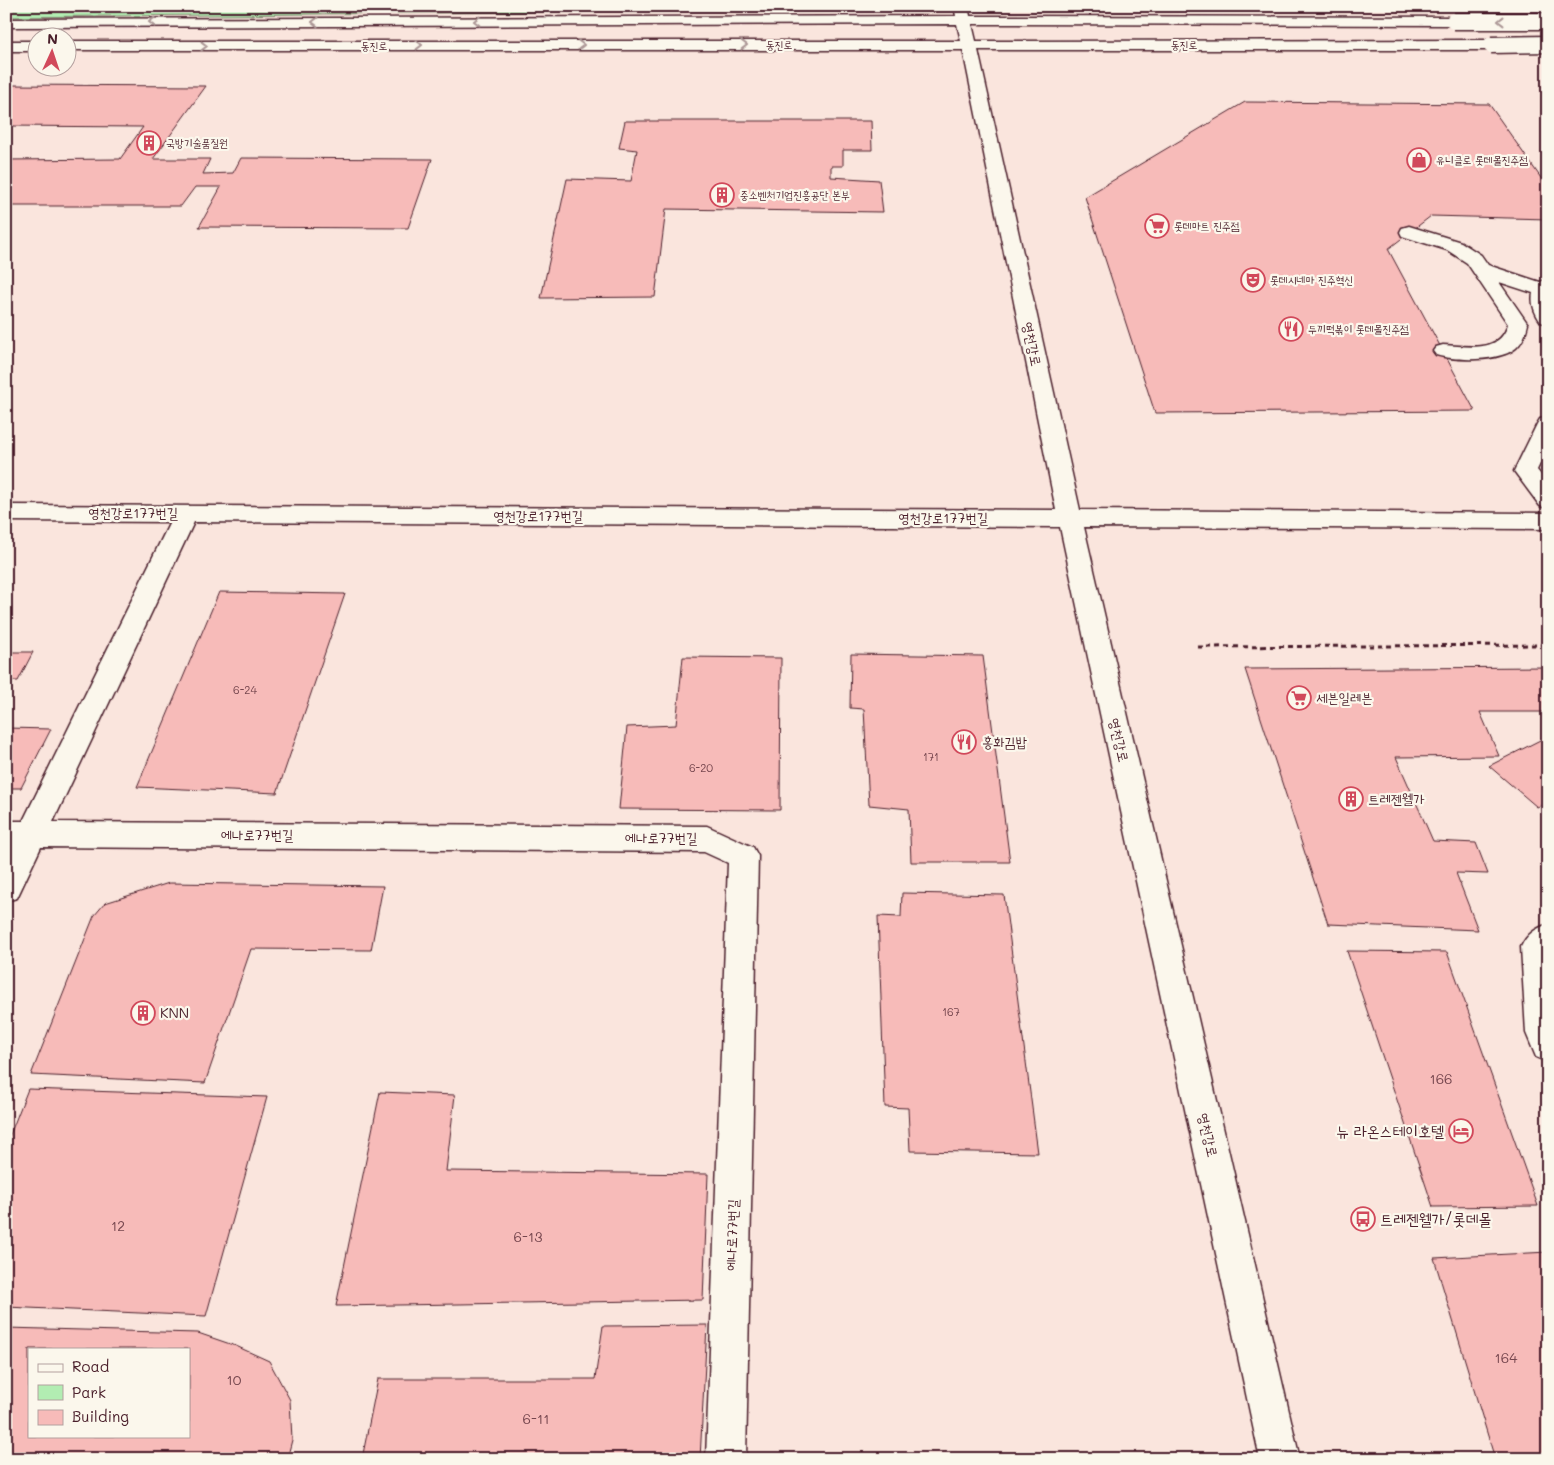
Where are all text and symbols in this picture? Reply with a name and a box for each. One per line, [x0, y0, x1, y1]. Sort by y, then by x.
one-way arrow [473, 16, 481, 26]
one-way arrow [1496, 16, 1504, 26]
one-way arrow [148, 17, 156, 27]
one-way arrow [311, 17, 318, 27]
north arrow [28, 28, 78, 78]
text: N [47, 29, 59, 48]
street label: 동진로 [766, 37, 792, 52]
street label: 동진로 [1171, 37, 1197, 52]
street label: 동진로 [361, 38, 387, 53]
one-way arrow [415, 40, 423, 50]
one-way arrow [578, 40, 585, 50]
one-way arrow [740, 40, 748, 50]
one-way arrow [200, 41, 208, 51]
building icon: 국방기술품질원 [136, 130, 162, 156]
place label: 국방기술품질원 [166, 135, 228, 150]
shop icon: 유니클로 롯데몰진주점 [1406, 147, 1432, 173]
place label: 유니클로 롯데몰진주점 [1436, 152, 1528, 167]
building icon: 중소벤처기업진흥공단 본부 [709, 182, 735, 208]
place label: 중소벤처기업진흥공단 본부 [740, 187, 850, 202]
supermarket icon: 롯데마트 진주점 [1144, 213, 1170, 239]
place label: 롯데마트 진주점 [1174, 218, 1240, 233]
theatre icon: 롯데시네마 진주혁신 [1240, 267, 1266, 293]
place label: 롯데시네마 진주혁신 [1270, 272, 1353, 287]
restaurant icon: 두끼떡볶이 롯데몰진주점 [1278, 316, 1304, 342]
street label: 영천강로 [1019, 320, 1046, 368]
place label: 두끼떡볶이 롯데몰진주점 [1308, 321, 1409, 336]
street label: 영천강로177번길 [88, 503, 178, 522]
street label: 영천강로177번길 [493, 506, 583, 525]
street label: 영천강로177번길 [898, 508, 988, 527]
house number: 6-24 [233, 682, 257, 697]
supermarket icon: 세븐일레븐 [1286, 685, 1312, 711]
place label: 세븐일레븐 [1316, 688, 1372, 707]
street label: 영천강로 [1105, 716, 1134, 764]
restaurant icon: 홍화김밥 [951, 729, 977, 755]
place label: 홍화김밥 [982, 732, 1028, 751]
house number: 171 [923, 749, 939, 764]
house number: 6-20 [689, 760, 713, 775]
building icon: 트레젠웰가 [1338, 786, 1364, 812]
place label: 트레젠웰가 [1368, 789, 1425, 808]
street label: 에나로77번길 [221, 825, 294, 844]
street label: 에나로77번길 [625, 828, 698, 847]
building icon: KNN [130, 1000, 156, 1026]
place label: KNN [160, 1003, 189, 1022]
house number: 167 [942, 1004, 960, 1019]
house number: 166 [1429, 1069, 1453, 1088]
street label: 영천강로 [1194, 1111, 1223, 1159]
hotel icon: 뉴 라온스테이호텔 [1448, 1118, 1474, 1144]
place label: 뉴 라온스테이호텔 [1336, 1120, 1444, 1141]
street label: 에나로77번길 [721, 1198, 742, 1271]
bus stop icon: 트레젠웰가/롯데몰 [1350, 1206, 1376, 1232]
place label: 트레젠웰가/롯데몰 [1380, 1208, 1491, 1229]
house number: 12 [111, 1216, 125, 1235]
house number: 6-13 [514, 1227, 542, 1246]
legend [28, 1348, 190, 1438]
house number: 164 [1495, 1348, 1518, 1367]
text: Road [72, 1356, 109, 1376]
house number: 10 [227, 1370, 242, 1389]
text: Park [72, 1382, 106, 1402]
text: Building [72, 1406, 129, 1426]
house number: 6-11 [523, 1409, 549, 1428]

